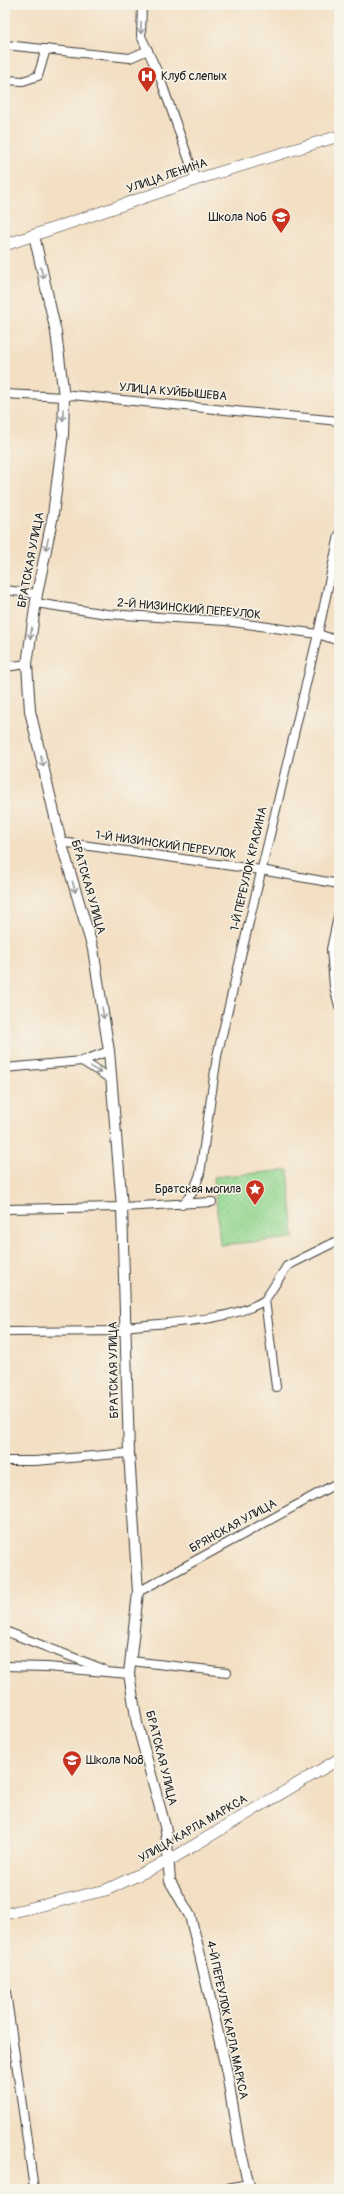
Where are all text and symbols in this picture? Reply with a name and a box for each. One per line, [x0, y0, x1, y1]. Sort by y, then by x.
one-way arrow [138, 21, 145, 34]
hospital icon: Клуб слепых [136, 65, 158, 93]
place label: Клуб слепых [161, 69, 227, 84]
street label: УЛИЦА ЛЕНИНА [125, 155, 209, 197]
school or university icon: Школа №6 [270, 206, 292, 234]
place label: Школа №6 [209, 210, 267, 225]
one-way arrow [39, 266, 47, 279]
street label: УЛИЦА КУЙБЫШЕВА [118, 380, 228, 404]
one-way arrow [59, 408, 67, 421]
street label: БРАТСКАЯ УЛИЦА [14, 511, 48, 609]
one-way arrow [43, 537, 51, 550]
street label: 2-Й НИЗИНСКИЙ ПЕРЕУЛОК [116, 595, 262, 623]
one-way arrow [27, 626, 35, 639]
one-way arrow [39, 754, 47, 767]
street label: 1-Й ПЕРЕУЛОК КРАСИНА [227, 805, 271, 933]
street label: 1-Й НИЗИНСКИЙ ПЕРЕУЛОК [95, 828, 238, 862]
street label: БРАТСКАЯ УЛИЦА [67, 838, 109, 936]
one-way arrow [71, 880, 79, 893]
one-way arrow [99, 1007, 107, 1020]
one-way arrow [91, 1066, 102, 1074]
place icon: Братская могила [244, 1178, 266, 1206]
place label: Братская могила [155, 1182, 241, 1197]
street label: БРАТСКАЯ УЛИЦА [106, 1321, 122, 1419]
street label: БРЯНСКАЯ УЛИЦА [187, 1496, 279, 1556]
street label: БРАТСКАЯ УЛИЦА [142, 1709, 180, 1807]
school or university icon: Школа №8 [61, 1749, 83, 1777]
place label: Школа №8 [86, 1753, 144, 1768]
street label: УЛИЦА КАРЛА МАРКСА [136, 1792, 250, 1866]
street label: 4-Й ПЕРЕУЛОК КАРЛА МАРКСА [203, 1939, 251, 2101]

